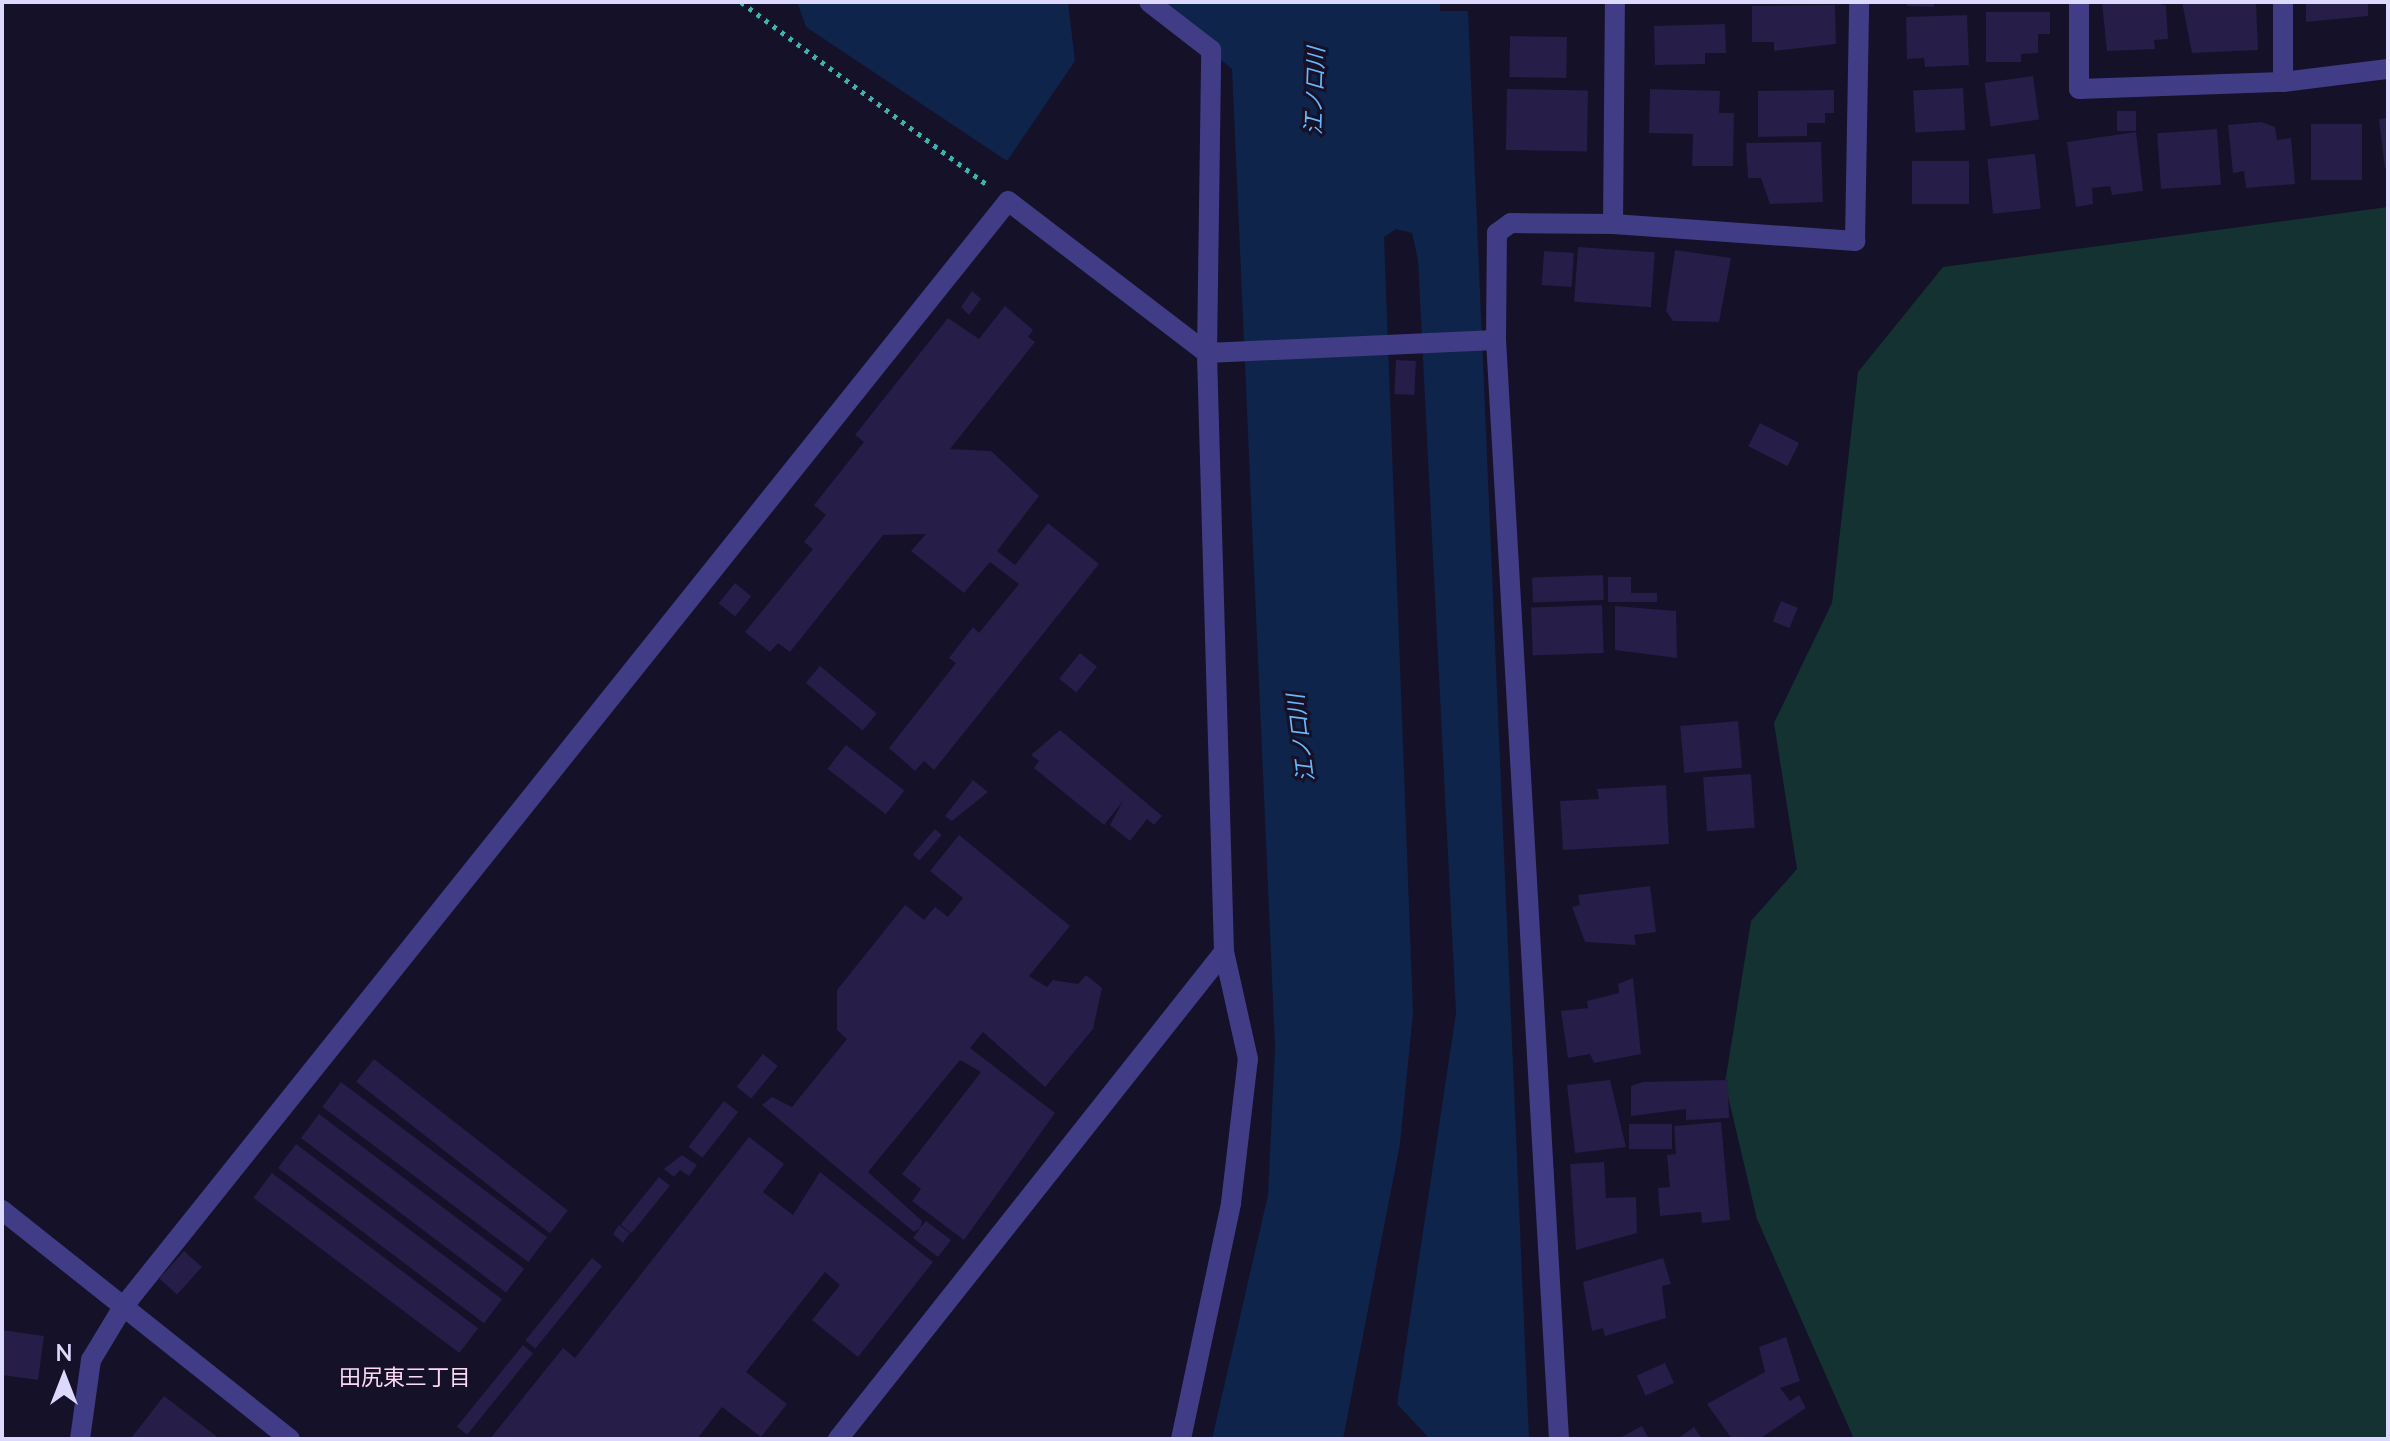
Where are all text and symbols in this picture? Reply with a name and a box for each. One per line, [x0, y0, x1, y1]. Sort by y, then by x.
water label: 江ノ口川 [1299, 47, 1329, 135]
water label: 江ノ口川 [1282, 693, 1318, 783]
north arrow [24, 1337, 104, 1417]
text: N [56, 1339, 72, 1366]
district label: 田尻東三丁目 [339, 1364, 471, 1390]

